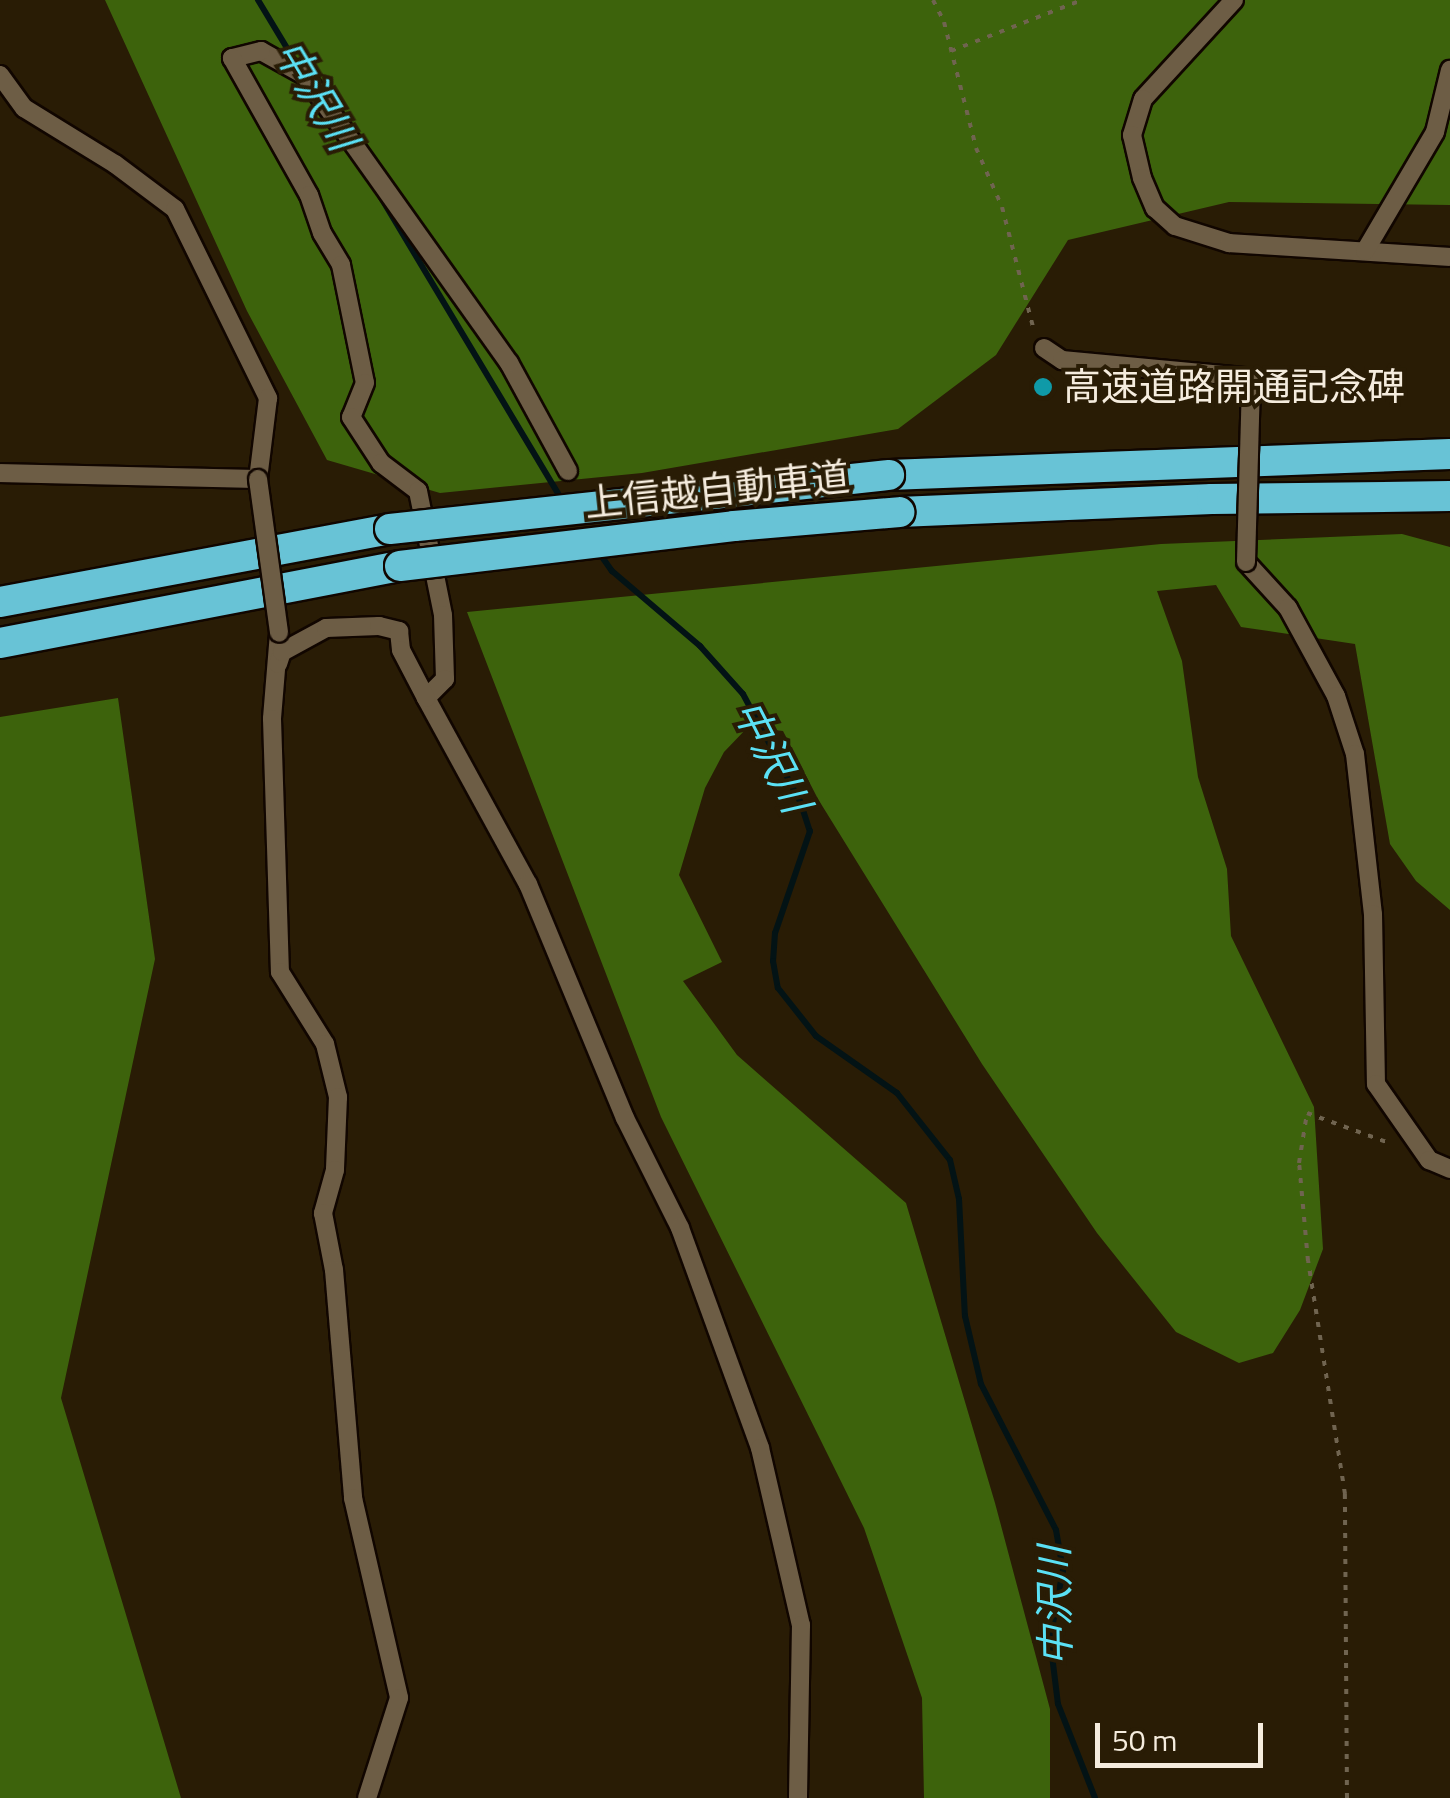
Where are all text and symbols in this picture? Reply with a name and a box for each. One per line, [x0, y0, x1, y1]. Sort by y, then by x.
water label: 中沢川 [265, 31, 367, 159]
place label: 高速道路開通記念碑 [1063, 364, 1405, 410]
marker: 高速道路開通記念碑 [1032, 376, 1054, 398]
street label: 上信越自動車道 [582, 453, 852, 527]
water label: 中沢川 [723, 692, 821, 820]
water label: 中沢川 [1030, 1546, 1080, 1666]
scale bar [1100, 1703, 1268, 1765]
text: 50 m [1112, 1717, 1177, 1763]

